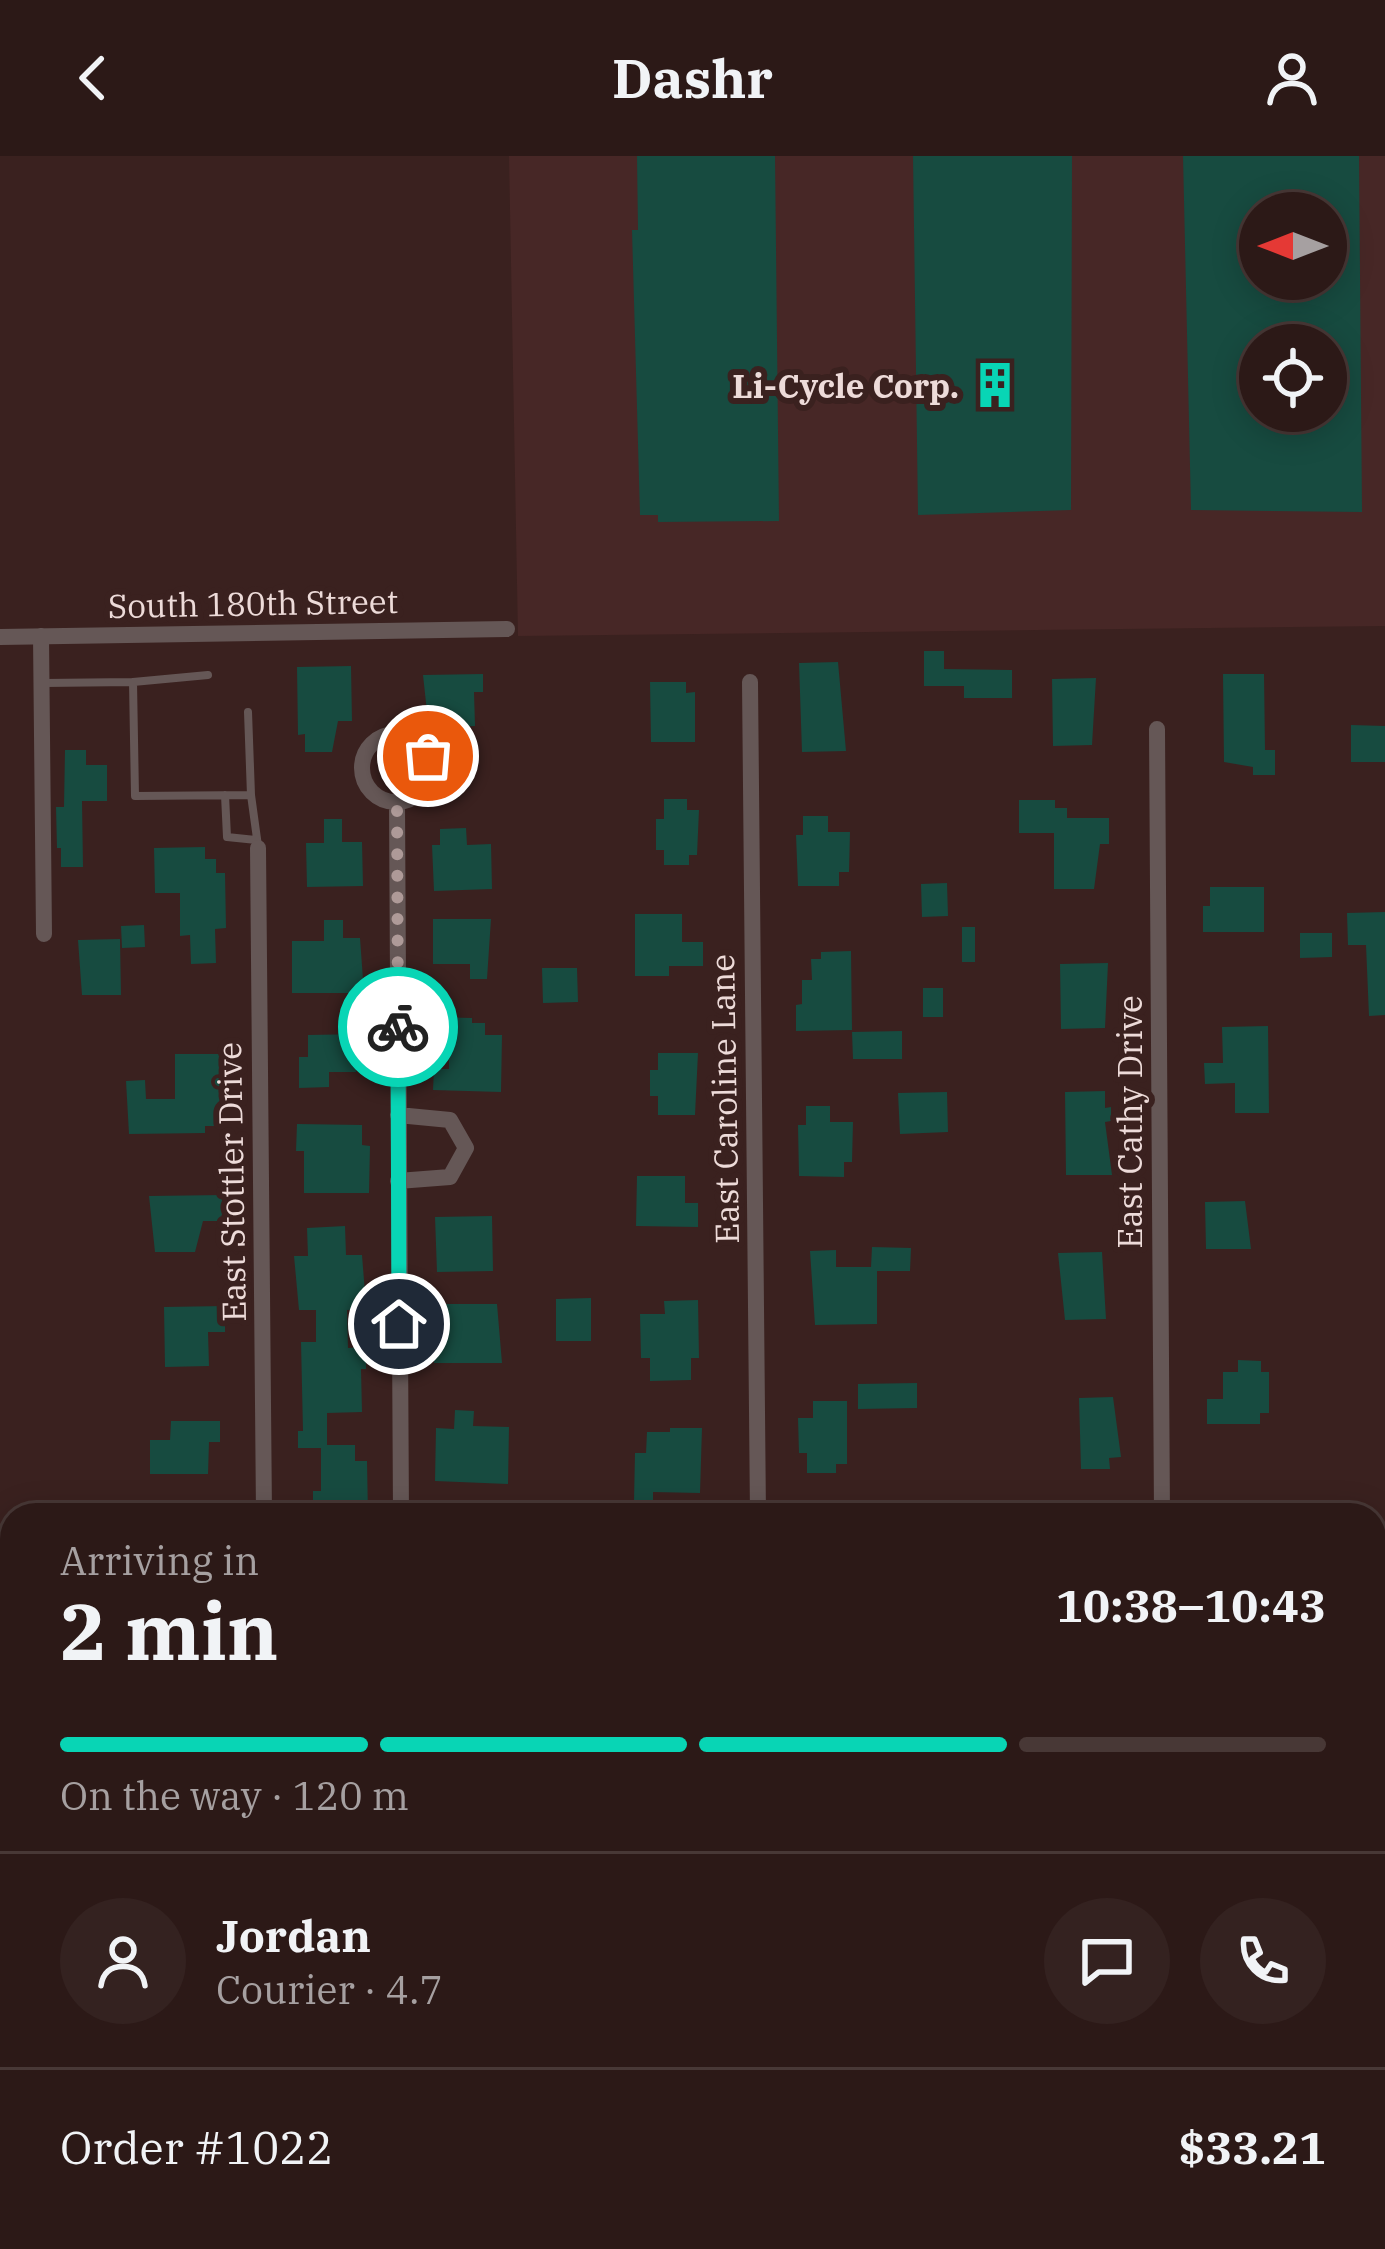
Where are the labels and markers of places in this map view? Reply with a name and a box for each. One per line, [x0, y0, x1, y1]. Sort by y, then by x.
building icon: Li-Cycle Corp. [970, 360, 1020, 410]
place label: Li-Cycle Corp. [732, 364, 959, 407]
pin [377, 705, 479, 807]
pin [348, 1273, 450, 1375]

